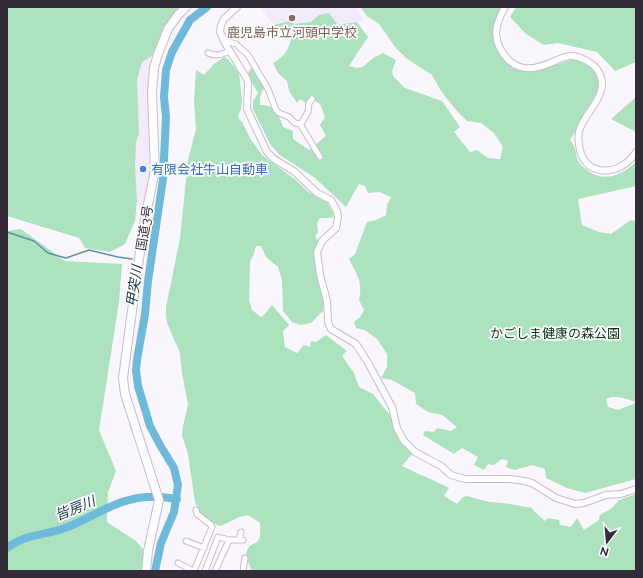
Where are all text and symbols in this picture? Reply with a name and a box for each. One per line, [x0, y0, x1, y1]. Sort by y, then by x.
marker: 鹿児島市立河頭中学校 [287, 13, 297, 23]
place label: 鹿児島市立河頭中学校 [227, 25, 357, 40]
place label: 有限会社牛山自動車 [151, 162, 268, 177]
marker: 有限会社牛山自動車 [138, 164, 148, 174]
street label: 国道3号 [133, 204, 155, 252]
water label: 甲突川 [123, 262, 145, 308]
park label: かごしま健康の森公園 [490, 326, 620, 341]
water label: 皆房川 [53, 492, 99, 523]
north arrow [587, 522, 627, 562]
text: N [599, 544, 610, 559]

